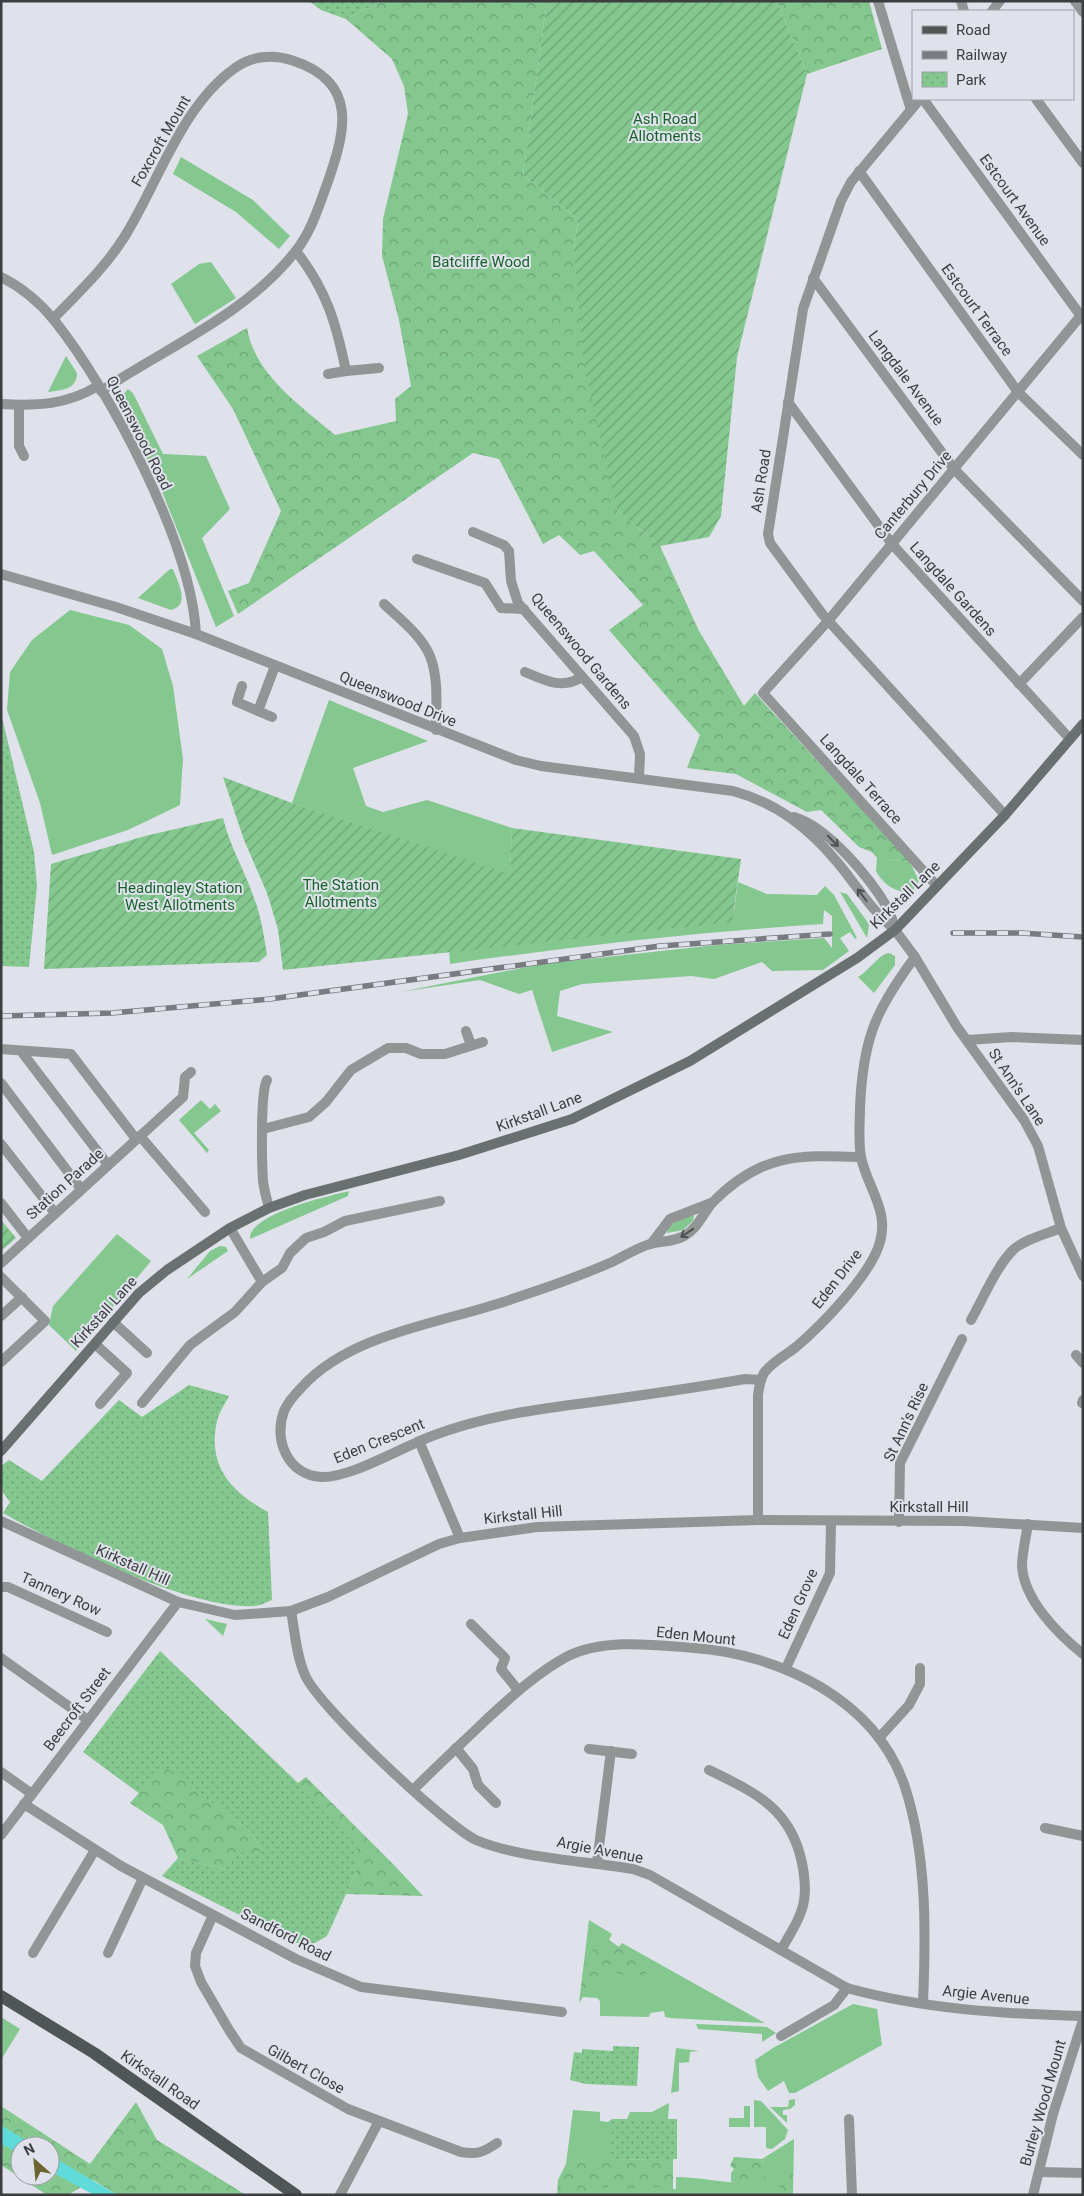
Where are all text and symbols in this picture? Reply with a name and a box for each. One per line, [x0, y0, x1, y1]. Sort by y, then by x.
legend [912, 10, 1074, 100]
text: Road [956, 21, 990, 39]
text: Railway [956, 46, 1007, 64]
text: Park [956, 71, 987, 89]
street label: Foxcroft Mount [128, 92, 194, 190]
park label: Ash Road Allotments [629, 110, 701, 145]
street label: Estcourt Avenue [976, 151, 1054, 249]
park label: Batcliffe Wood [432, 253, 530, 271]
street label: Estcourt Terrace [937, 260, 1017, 360]
street label: Langdale Avenue [865, 327, 947, 429]
street label: Queenswood Road [102, 373, 176, 493]
street label: Canterbury Drive [871, 447, 955, 543]
street label: Ash Road [747, 448, 775, 514]
street label: Langdale Gardens [906, 538, 1000, 640]
street label: Queenswood Gardens [527, 589, 635, 713]
street label: Queenswood Drive [337, 667, 459, 731]
street label: Langdale Terrace [816, 730, 906, 828]
one-way arrow [827, 835, 839, 847]
street label: Kirkstall Lane [866, 857, 944, 933]
park label: The Station Allotments [303, 876, 379, 911]
park label: Headingley Station West Allotments [117, 879, 243, 914]
one-way arrow [857, 888, 867, 902]
street label: St Ann's Lane [985, 1045, 1049, 1129]
street label: Kirkstall Lane [494, 1088, 584, 1136]
street label: Station Parade [23, 1144, 107, 1223]
one-way arrow [680, 1228, 694, 1238]
street label: Eden Drive [808, 1246, 866, 1312]
street label: Kirkstall Lane [67, 1272, 141, 1351]
street label: St Ann's Rise [880, 1380, 932, 1464]
street label: Eden Crescent [331, 1415, 427, 1467]
street label: Kirkstall Hill [889, 1498, 969, 1516]
street label: Kirkstall Hill [483, 1502, 563, 1528]
street label: Kirkstall Hill [93, 1541, 173, 1589]
street label: Eden Grove [774, 1566, 822, 1642]
street label: Tannery Row [18, 1568, 104, 1620]
street label: Eden Mount [655, 1623, 737, 1649]
street label: Beecroft Street [40, 1664, 114, 1754]
street label: Argie Avenue [555, 1833, 645, 1867]
street label: Sandford Road [238, 1904, 334, 1966]
street label: Argie Avenue [942, 1981, 1031, 2009]
street label: Burley Wood Mount [1016, 2038, 1070, 2168]
street label: Gilbert Close [264, 2040, 348, 2098]
street label: Kirkstall Road [117, 2046, 203, 2114]
north arrow [10, 2136, 60, 2186]
text: N [21, 2140, 37, 2159]

